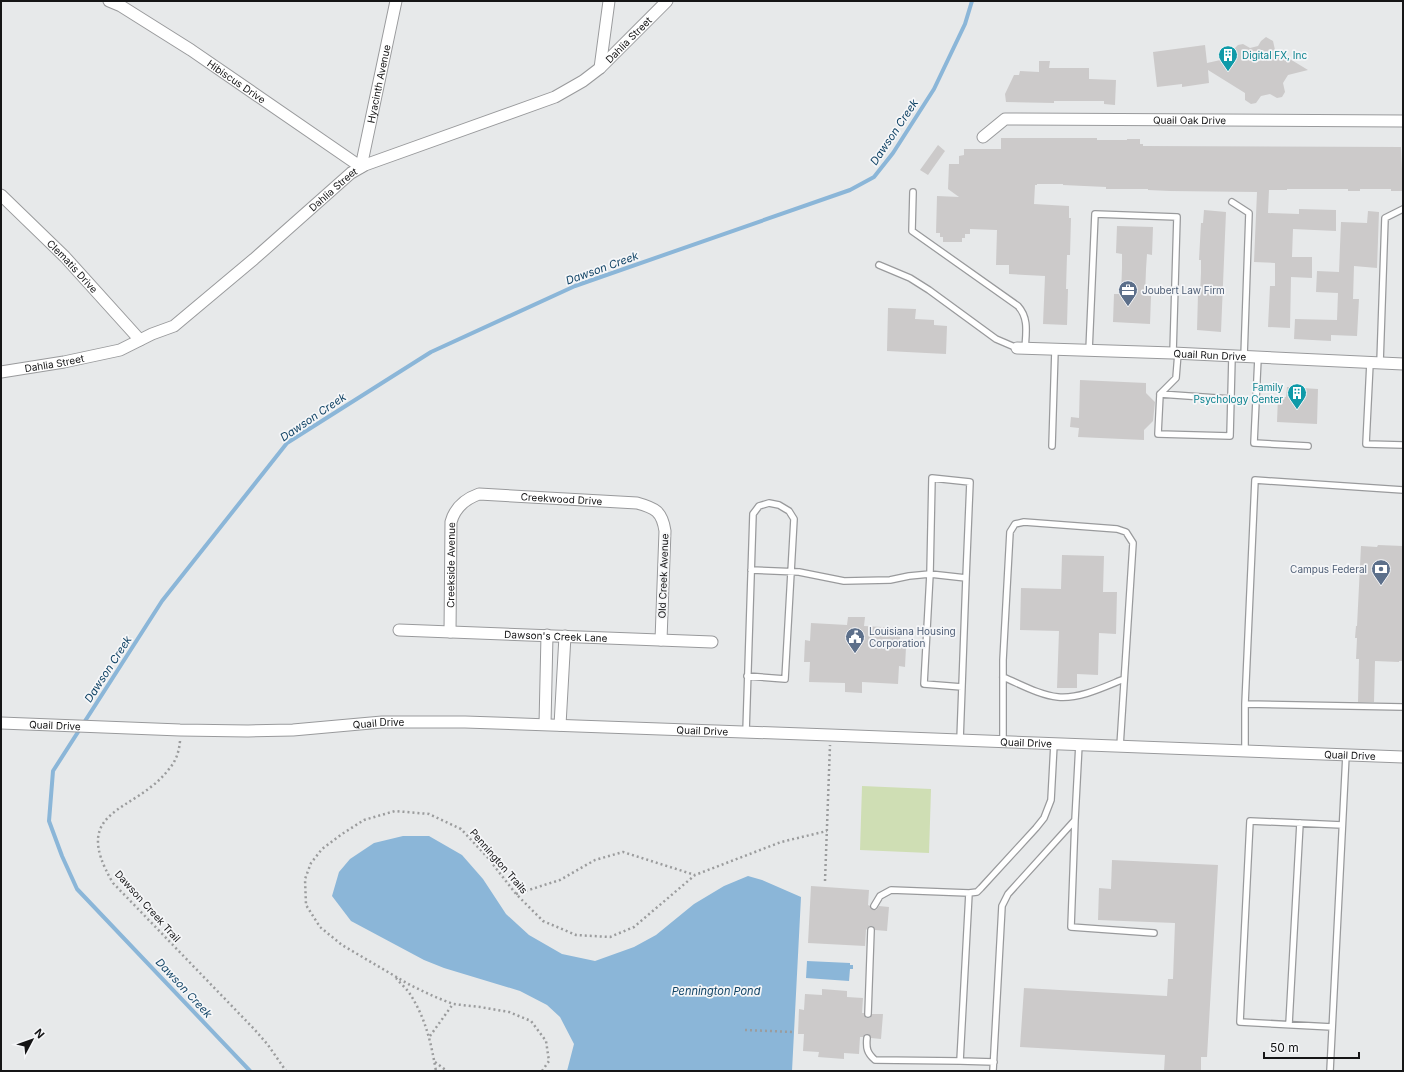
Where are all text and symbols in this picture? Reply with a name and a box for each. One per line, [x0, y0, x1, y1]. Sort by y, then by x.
street label: Dahlia Street [603, 13, 655, 65]
street label: Hyacinth Avenue [364, 43, 393, 124]
building icon: Digital FX, Inc [1217, 44, 1239, 72]
place label: Digital FX, Inc [1242, 49, 1307, 61]
street label: Hibiscus Drive [205, 57, 268, 106]
water label: Dawson Creek [867, 96, 922, 168]
street label: Quail Oak Drive [1153, 114, 1226, 126]
street label: Dahlia Street [306, 164, 360, 214]
street label: Clematis Drive [45, 237, 101, 295]
water label: Dawson Creek [564, 248, 641, 288]
office icon: Joubert Law Firm [1117, 279, 1139, 307]
place label: Joubert Law Firm [1142, 284, 1225, 296]
street label: Quail Run Drive [1173, 347, 1247, 363]
street label: Dahlia Street [24, 352, 86, 374]
place label: Family Psychology Center [1193, 381, 1283, 405]
building icon: Family Psychology Center [1286, 382, 1308, 410]
water label: Dawson Creek [277, 389, 349, 444]
street label: Creekwood Drive [520, 490, 603, 507]
street label: Creekside Avenue [444, 522, 457, 608]
street label: Old Creek Avenue [656, 533, 670, 619]
bank icon: Campus Federal [1370, 558, 1392, 586]
place label: Campus Federal [1290, 563, 1367, 575]
place label: Louisiana Housing Corporation [869, 625, 956, 649]
public building icon: Louisiana Housing Corporation [844, 626, 866, 654]
street label: Dawson's Creek Lane [504, 628, 608, 644]
water label: Dawson Creek [81, 632, 135, 705]
street label: Quail Drive [352, 716, 404, 731]
street label: Quail Drive [29, 718, 81, 732]
street label: Quail Drive [676, 724, 729, 737]
street label: Quail Drive [1000, 736, 1052, 750]
street label: Quail Drive [1324, 748, 1376, 762]
street label: Pennington Trails [468, 826, 530, 896]
street label: Dawson Creek Trail [113, 868, 183, 944]
water label: Dawson Creek [153, 955, 216, 1021]
water label: Pennington Pond [672, 984, 761, 998]
north arrow [12, 1020, 52, 1060]
text: N [32, 1026, 48, 1041]
scale bar [1264, 1034, 1359, 1060]
text: 50 m [1270, 1040, 1299, 1055]

